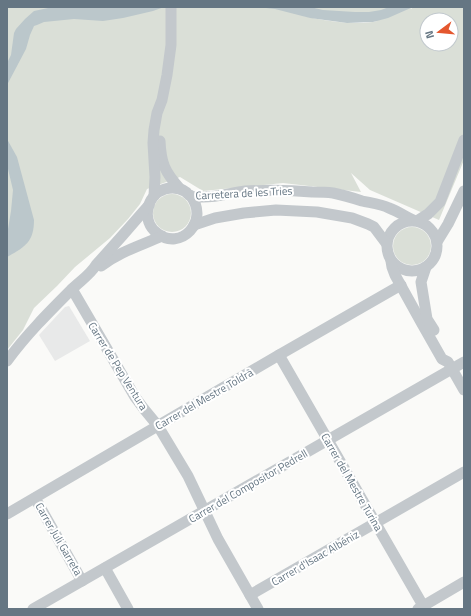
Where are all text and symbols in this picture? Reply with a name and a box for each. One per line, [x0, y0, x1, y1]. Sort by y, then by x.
north arrow [419, 12, 459, 52]
text: N [421, 29, 438, 41]
street label: Carretera de les Tries [195, 182, 293, 204]
street label: Carrer de Pep Ventura [84, 319, 152, 414]
street label: Carrer del Mestre Toldrà [152, 364, 256, 434]
street label: Carrer del Mestre Turina [317, 430, 387, 534]
street label: Carrer del Compositor Pedrell [185, 445, 311, 527]
street label: Carrer Juli Garreta [32, 500, 87, 579]
street label: Carrer d'Isaac Albéniz [268, 526, 362, 590]

